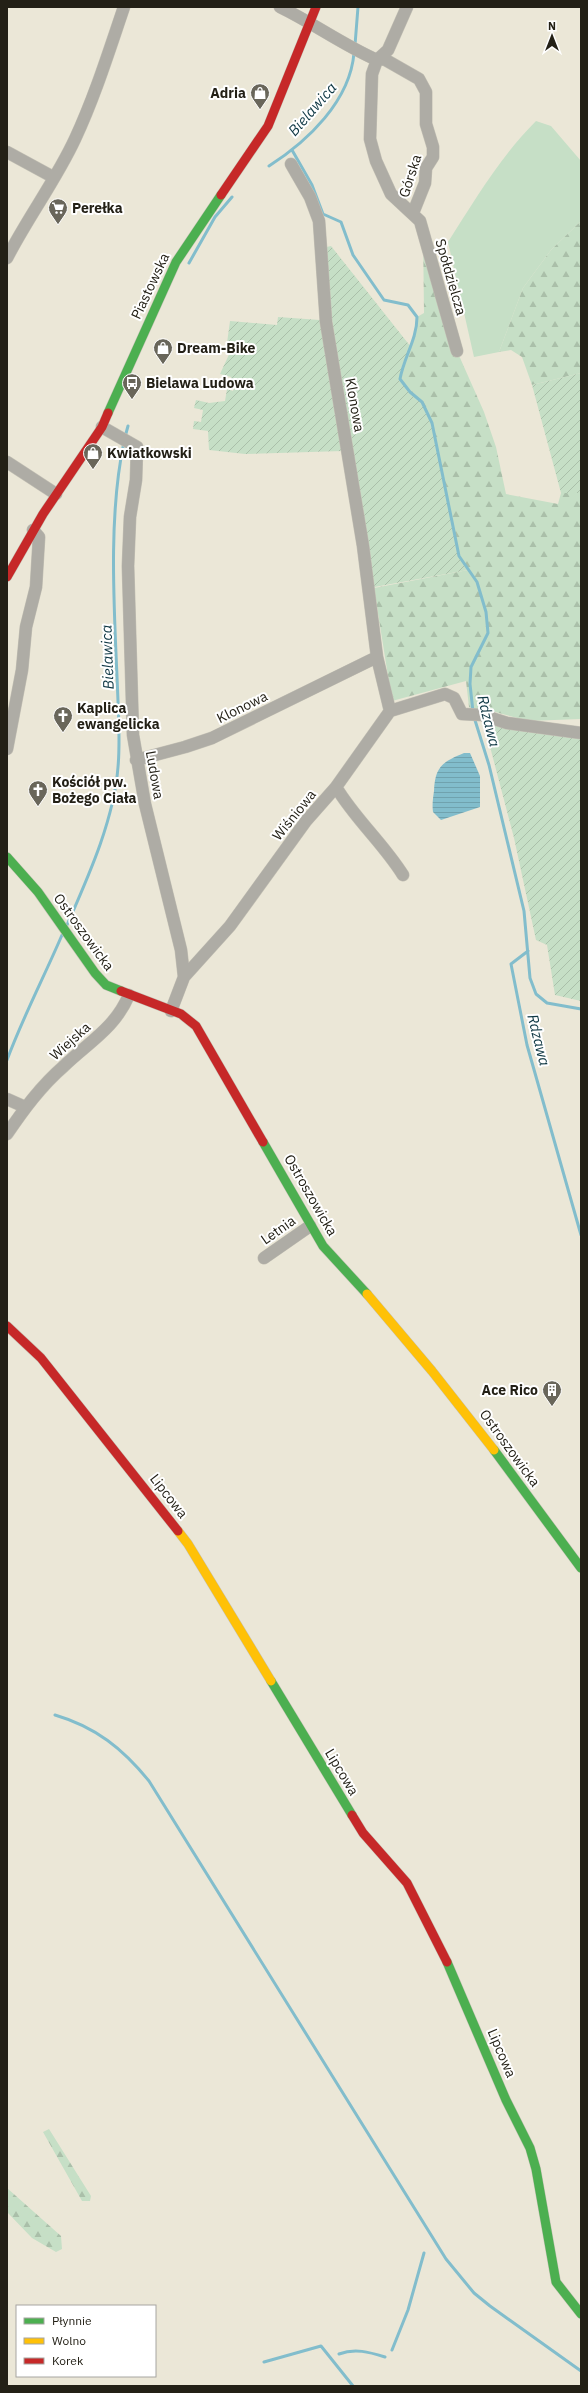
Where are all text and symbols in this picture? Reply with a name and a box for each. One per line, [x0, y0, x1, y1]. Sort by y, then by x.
north arrow [532, 16, 572, 56]
text: N [548, 19, 556, 33]
water label: Bielawica [284, 78, 341, 140]
shop icon: Adria [249, 82, 271, 110]
place label: Adria [210, 84, 246, 102]
street label: Górska [395, 152, 426, 200]
supermarket icon: Perełka [47, 197, 69, 225]
place label: Perełka [72, 199, 123, 217]
street label: Spółdzielcza [432, 237, 471, 318]
street label: Piastowska [127, 249, 173, 322]
shop icon: Dream-Bike [152, 337, 174, 365]
place label: Dream-Bike [177, 339, 255, 357]
bus stop icon: Bielawa Ludowa [121, 372, 143, 400]
place label: Bielawa Ludowa [146, 374, 254, 392]
street label: Klonowa [341, 377, 369, 434]
shop icon: Kwiatkowski [82, 442, 104, 470]
place label: Kwiatkowski [107, 444, 192, 462]
water label: Bielawica [96, 624, 118, 690]
street label: Klonowa [214, 687, 271, 727]
water label: Rdzawa [473, 693, 505, 749]
place label: Kaplica ewangelicka [77, 699, 160, 733]
church icon: Kaplica ewangelicka [52, 705, 74, 733]
street label: Ludowa [142, 749, 168, 801]
place label: Kościół pw. Bożego Ciała [52, 773, 136, 807]
church icon: Kościół pw. Bożego Ciała [27, 779, 49, 807]
street label: Wiśniowa [268, 786, 320, 844]
street label: Ostroszowicka [50, 890, 118, 975]
water label: Rdzawa [523, 1012, 555, 1068]
street label: Wiejska [46, 1018, 95, 1064]
street label: Ostroszowicka [280, 1151, 342, 1239]
street label: Letnia [257, 1211, 299, 1248]
building icon: Ace Rico [541, 1379, 563, 1407]
place label: Ace Rico [482, 1381, 538, 1399]
street label: Ostroszowicka [476, 1406, 544, 1491]
street label: Lipcowa [146, 1470, 192, 1522]
street label: Lipcowa [321, 1745, 363, 1799]
street label: Lipcowa [484, 2026, 521, 2081]
legend [16, 2305, 156, 2377]
text: Płynnie [52, 2313, 92, 2328]
text: Wolno [52, 2333, 86, 2348]
text: Korek [52, 2353, 84, 2368]

